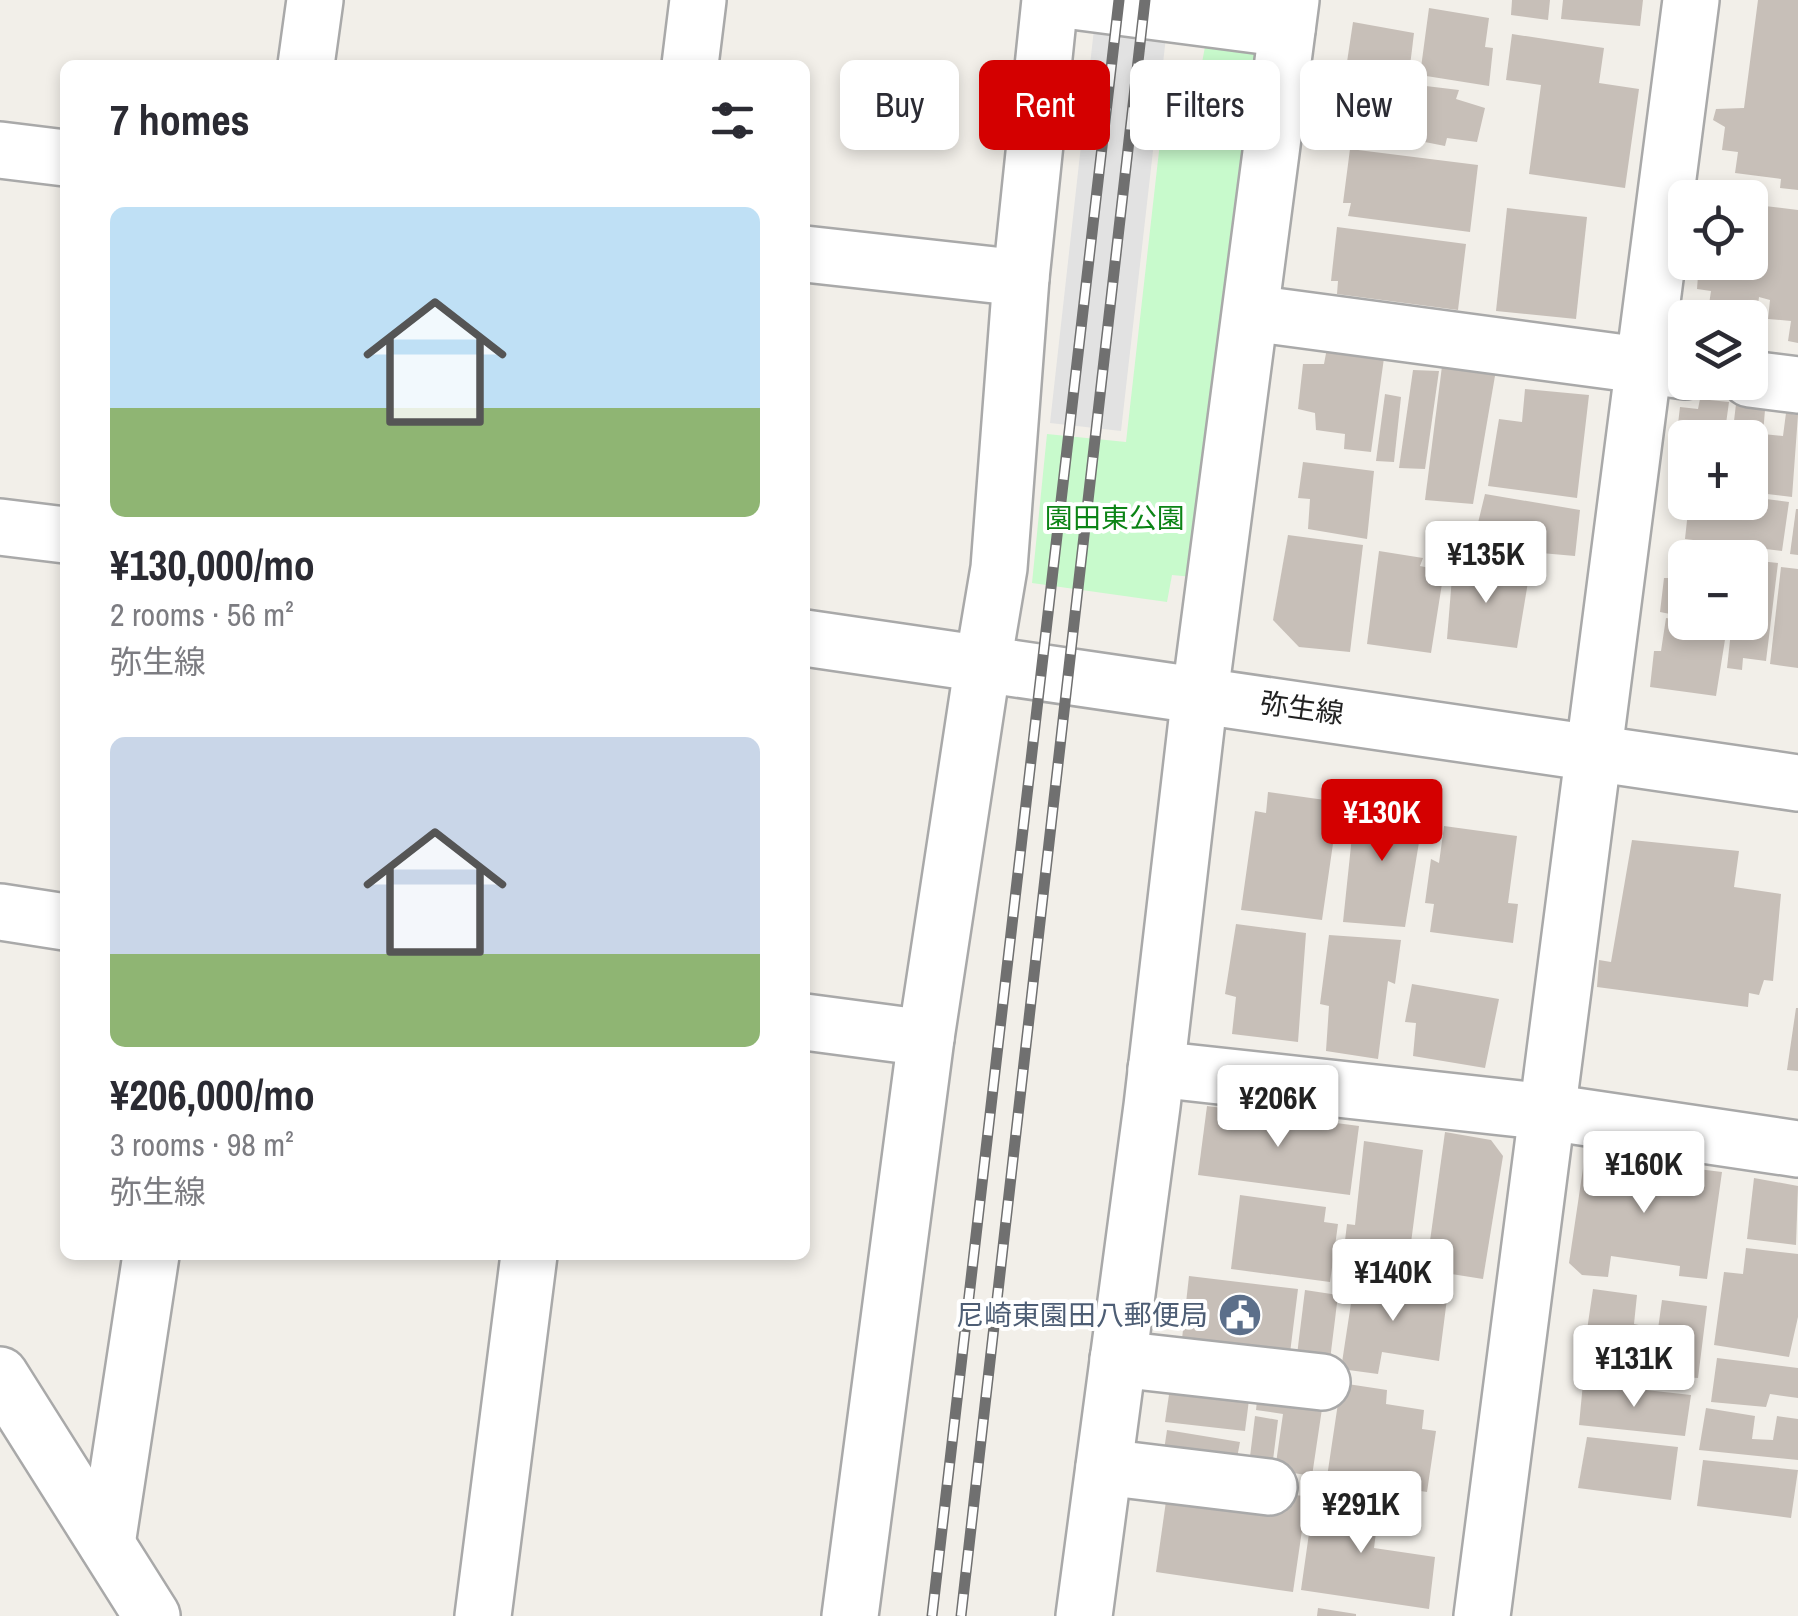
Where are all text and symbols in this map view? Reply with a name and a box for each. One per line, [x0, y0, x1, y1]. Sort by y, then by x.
chip: Buy [840, 60, 959, 150]
chip: Rent [979, 60, 1110, 150]
chip: Filters [1130, 60, 1280, 150]
chip: New [1300, 60, 1427, 150]
text: 7 homes [110, 92, 250, 148]
icon: filters [705, 93, 760, 148]
map controls [1668, 180, 1768, 640]
button: locate [1668, 180, 1768, 280]
icon: home [345, 272, 525, 452]
button: layers [1668, 300, 1768, 400]
button: + [1668, 420, 1768, 520]
park label: 園田東公園 [1045, 499, 1185, 537]
pin: ¥135K [1416, 521, 1556, 606]
text: ¥135K [1447, 532, 1525, 575]
text: ¥130,000/mo [110, 537, 315, 593]
button: − [1668, 540, 1768, 640]
text: 2 rooms · 56 m² [110, 593, 294, 636]
text: 弥生線 [110, 640, 206, 683]
street label: 弥生線 [1258, 683, 1346, 733]
pin: ¥130K [1312, 779, 1452, 864]
text: ¥130K [1343, 790, 1421, 833]
icon: home [345, 802, 525, 982]
pin: ¥206K [1208, 1065, 1348, 1150]
text: ¥206,000/mo [110, 1067, 315, 1123]
text: ¥206K [1239, 1076, 1317, 1119]
text: 3 rooms · 98 m² [110, 1123, 294, 1166]
pin: ¥160K [1574, 1131, 1714, 1216]
text: ¥160K [1605, 1142, 1683, 1185]
text: 弥生線 [110, 1170, 206, 1213]
pin: ¥140K [1323, 1239, 1463, 1324]
text: ¥140K [1354, 1250, 1432, 1293]
public building icon: 尼崎東園田八郵便局 [1217, 1292, 1263, 1338]
place label: 尼崎東園田八郵便局 [956, 1296, 1208, 1334]
pin: ¥131K [1564, 1325, 1704, 1410]
text: ¥131K [1595, 1336, 1673, 1379]
pin: ¥291K [1291, 1471, 1431, 1556]
text: ¥291K [1322, 1482, 1400, 1525]

